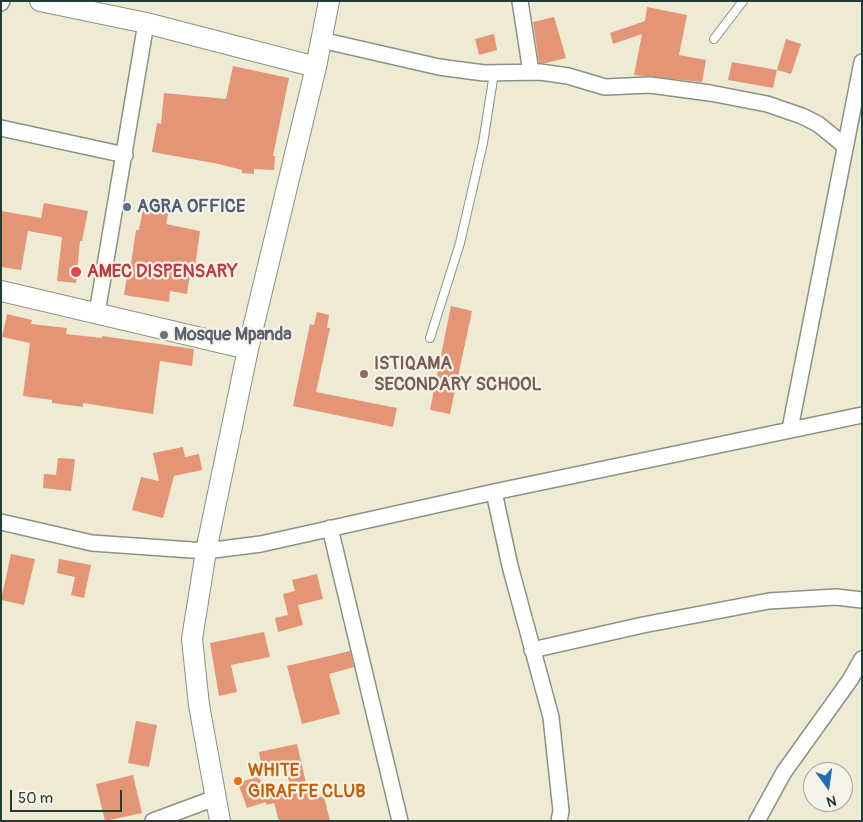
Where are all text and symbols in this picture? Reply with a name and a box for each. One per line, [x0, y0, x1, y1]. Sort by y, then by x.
place label: AGRA OFFICE [137, 196, 245, 218]
marker: AGRA OFFICE [121, 201, 133, 213]
place label: AMEC DISPENSARY [87, 261, 238, 283]
marker: AMEC DISPENSARY [69, 265, 83, 279]
place label: Mosque Mpanda [174, 324, 292, 346]
marker: Mosque Mpanda [158, 329, 170, 341]
place label: ISTIQAMA SECONDARY SCHOOL [374, 353, 542, 396]
marker: ISTIQAMA SECONDARY SCHOOL [358, 368, 370, 380]
place label: WHITE GIRAFFE CLUB [248, 760, 365, 802]
north arrow [803, 762, 853, 812]
marker: WHITE GIRAFFE CLUB [232, 775, 244, 787]
scale bar [12, 780, 125, 812]
text: 50 m [18, 789, 53, 808]
text: N [825, 792, 838, 810]

